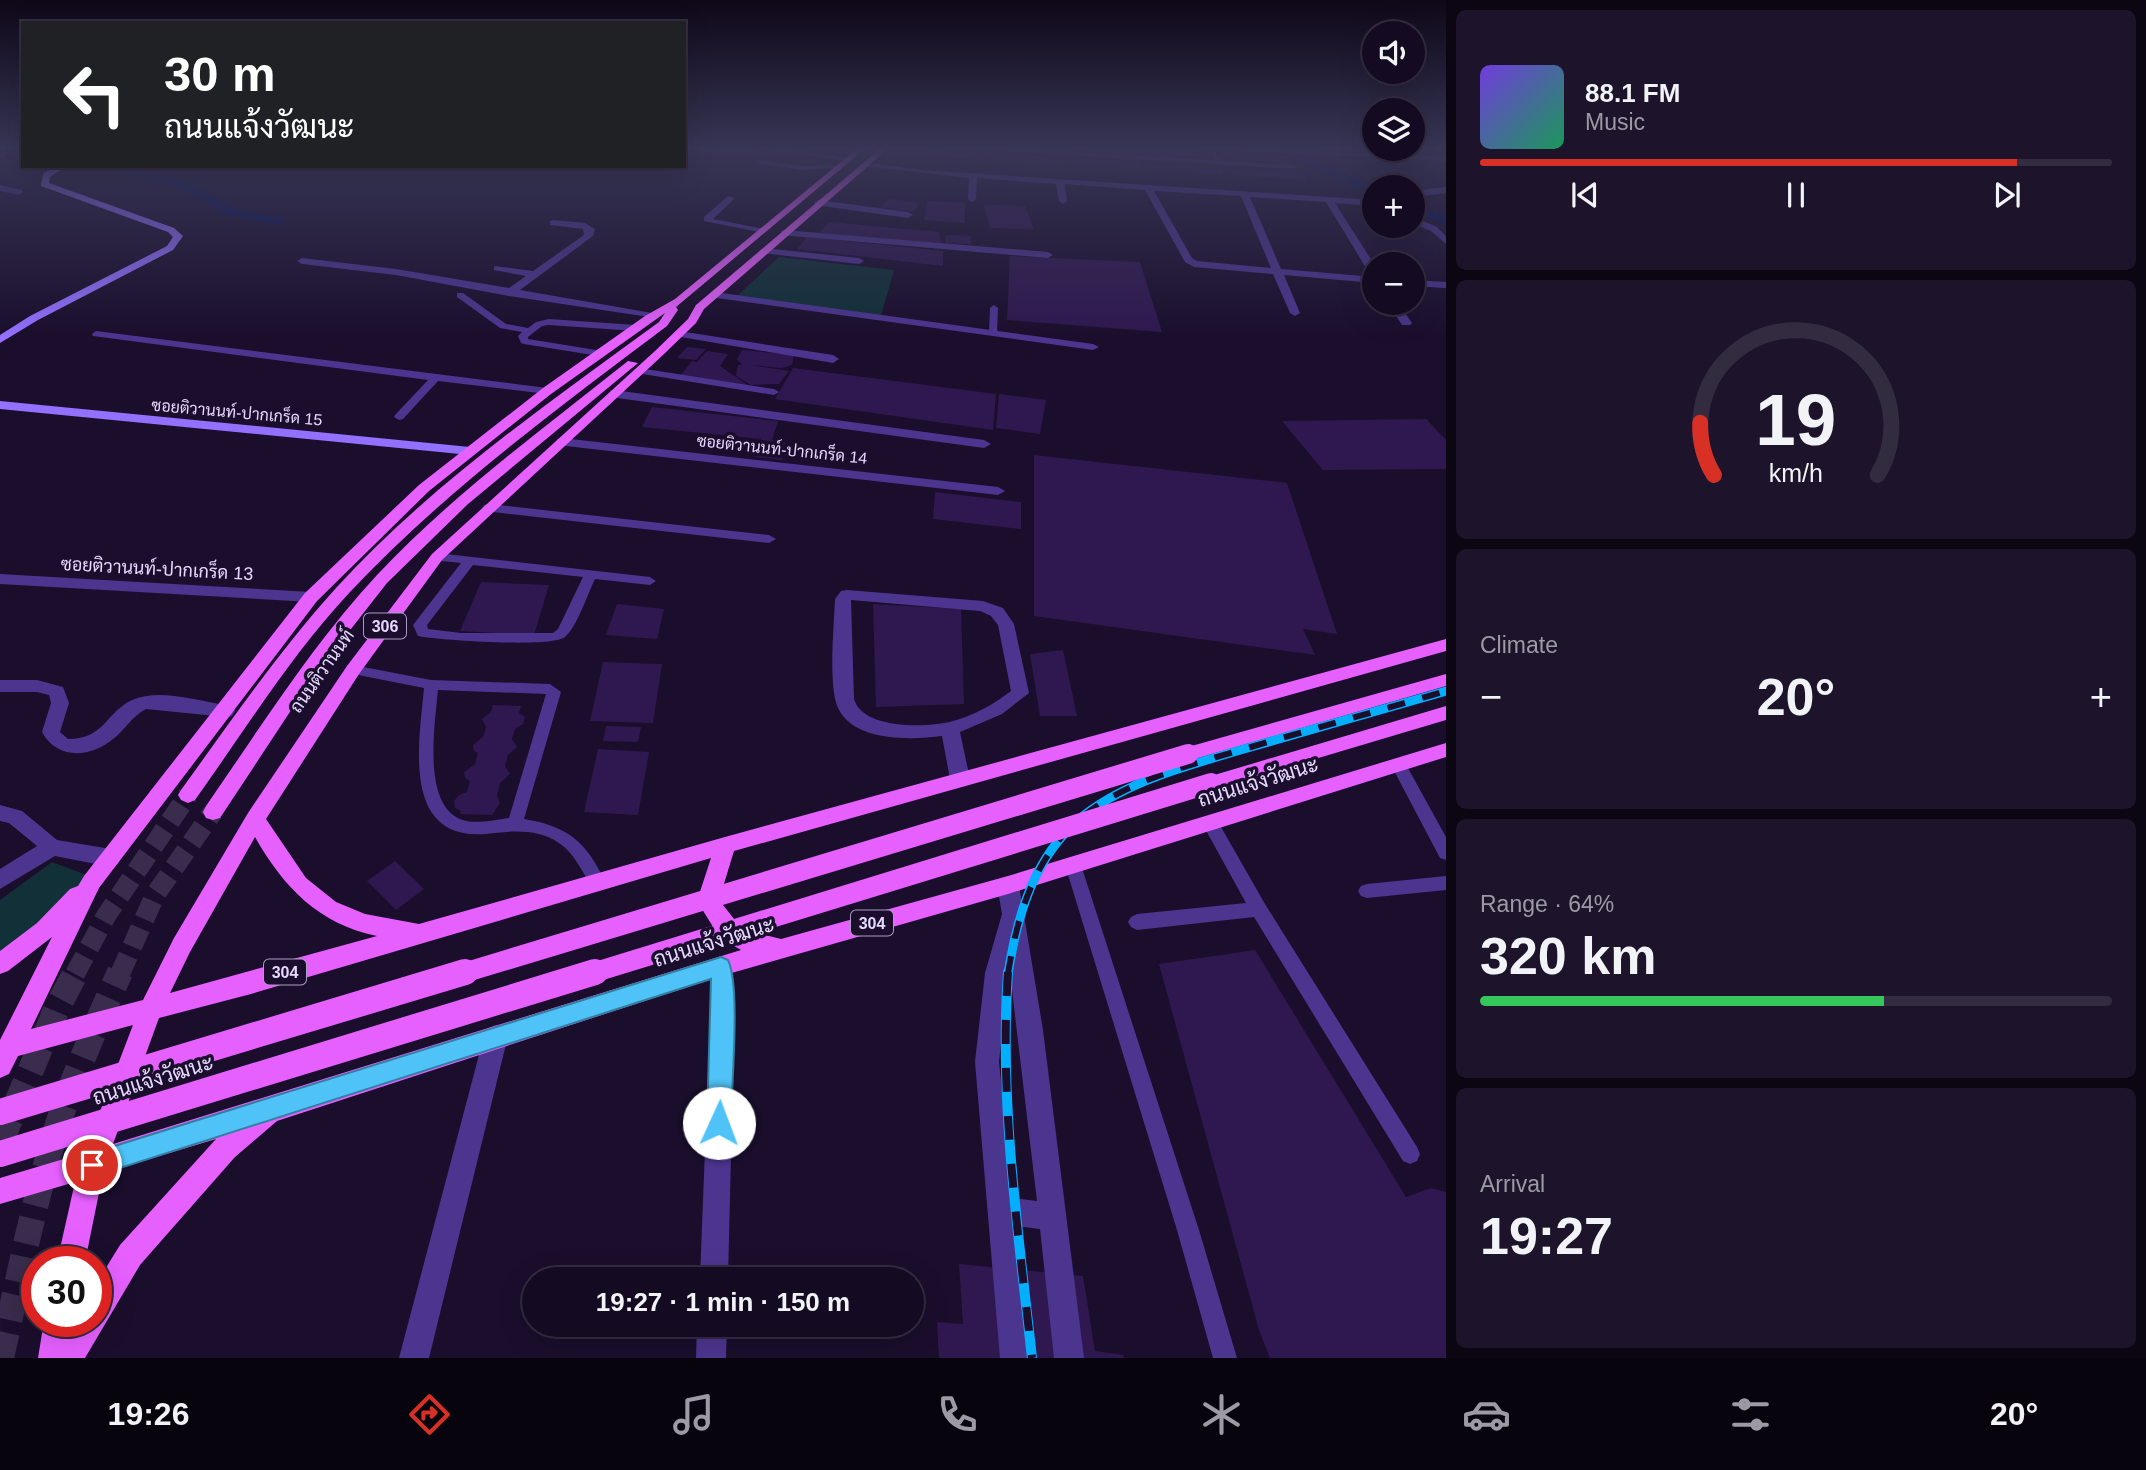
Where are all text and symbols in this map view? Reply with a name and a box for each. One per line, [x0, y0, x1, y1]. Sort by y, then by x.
map controls [1362, 21, 1425, 315]
button: sound [1362, 21, 1425, 84]
text: 30 m [164, 47, 276, 101]
icon: left [49, 49, 140, 140]
text: 88.1 FM [1585, 78, 1680, 108]
button: layers [1362, 98, 1425, 161]
text: ถนนแจ้งวัฒนะ [164, 109, 355, 145]
text: Music [1585, 109, 1645, 135]
button: + [1362, 175, 1425, 238]
icon: previous [1566, 176, 1604, 214]
icon: pause [1777, 176, 1815, 214]
icon: next [1988, 176, 2026, 214]
button: − [1362, 252, 1425, 315]
text: 19 [1756, 380, 1836, 461]
street label: ซอยติวานนท์-ปากเกร็ด 15 [151, 392, 324, 428]
street label: ซอยติวานนท์-ปากเกร็ด 14 [696, 427, 869, 467]
text: km/h [1769, 459, 1823, 487]
street label: ซอยติวานนท์-ปากเกร็ด 13 [60, 550, 254, 584]
road number: 306 [364, 614, 406, 638]
street label: ถนนติวานนท์ [284, 624, 358, 716]
text: Climate [1480, 632, 1558, 658]
text: 20° [1757, 668, 1835, 726]
text: − [1480, 676, 1502, 718]
text: + [2090, 676, 2112, 718]
street label: ถนนแจ้งวัฒนะ [1195, 752, 1321, 811]
text: Range · 64% [1480, 891, 1614, 917]
road number: 304 [851, 911, 893, 936]
street label: ถนนแจ้งวัฒนะ [651, 912, 777, 971]
text: 320 km [1480, 927, 1656, 985]
road number: 304 [264, 960, 306, 984]
street label: ถนนแจ้งวัฒนะ [90, 1050, 216, 1109]
position arrow [682, 1086, 756, 1160]
pin [62, 1135, 122, 1195]
icon: arrive [73, 1146, 111, 1184]
text: Arrival [1480, 1171, 1545, 1197]
text: 19:27 [1480, 1207, 1613, 1265]
speed limit sign: 30 [21, 1246, 112, 1337]
text: 19:27 · 1 min · 150 m [596, 1287, 850, 1317]
icon: directions [405, 1390, 454, 1439]
icon: music [669, 1390, 718, 1439]
icon: phone [933, 1390, 982, 1439]
icon: climate [1197, 1390, 1246, 1439]
icon: car [1462, 1390, 1511, 1439]
icon: filters [1726, 1390, 1775, 1439]
text: 19:26 [108, 1396, 189, 1432]
text: 20° [1990, 1396, 2038, 1432]

